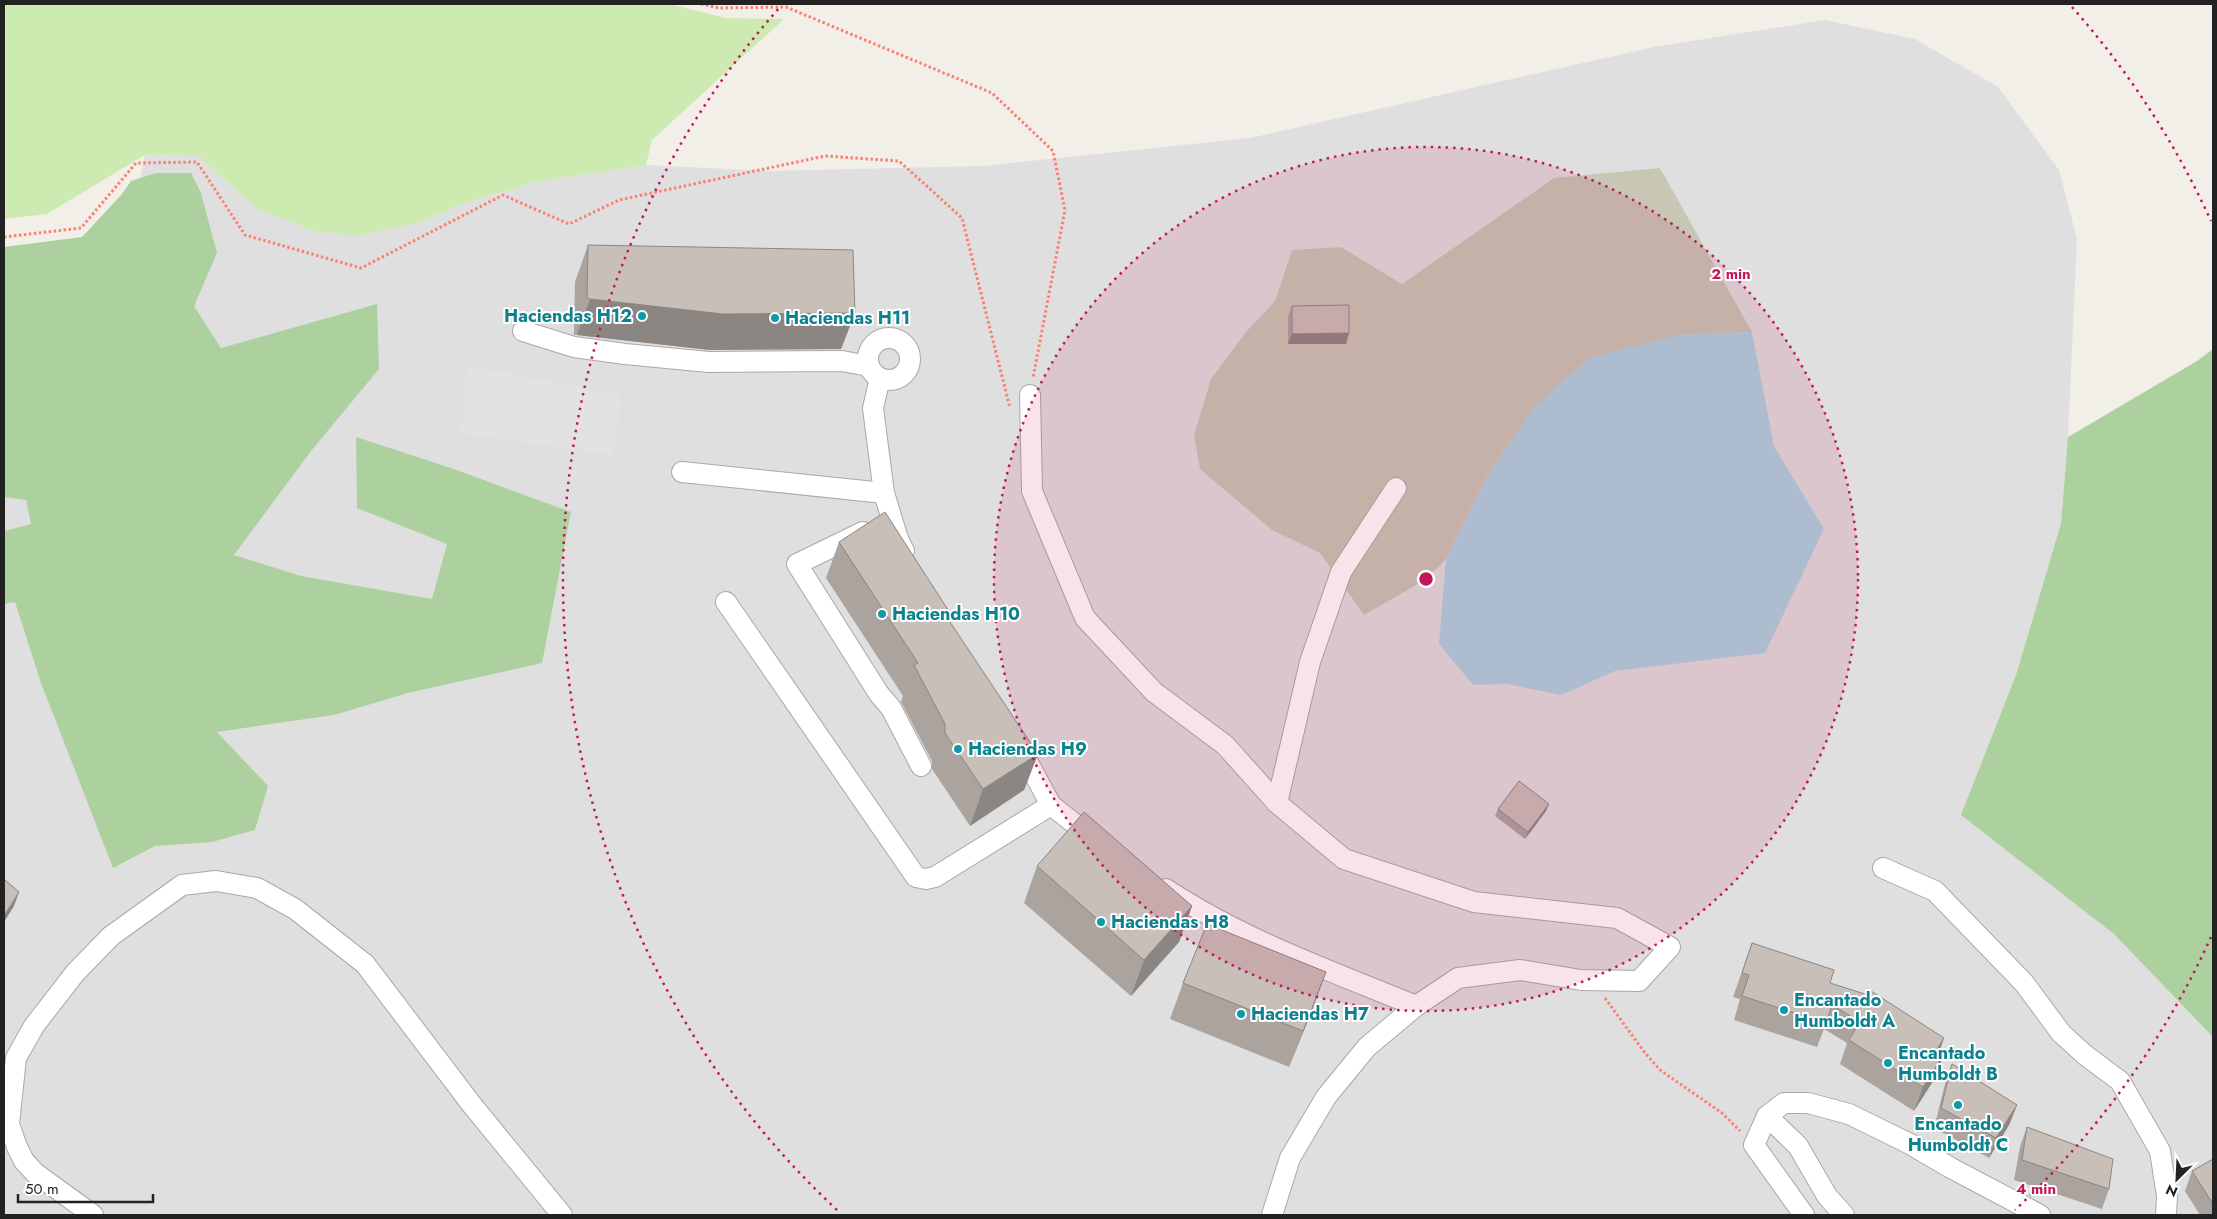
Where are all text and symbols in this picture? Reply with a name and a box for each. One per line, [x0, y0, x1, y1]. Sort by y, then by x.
text: 2 min [1711, 263, 1751, 285]
place label: Haciendas H12 [504, 303, 632, 329]
place label: Haciendas H11 [785, 305, 910, 331]
marker: Haciendas H12 [636, 310, 648, 322]
marker: Haciendas H11 [769, 312, 781, 324]
centre of rings [1417, 570, 1435, 588]
place label: Haciendas H10 [892, 601, 1020, 627]
marker: Haciendas H10 [876, 608, 888, 620]
place label: Haciendas H9 [968, 736, 1087, 762]
marker: Haciendas H9 [952, 743, 964, 755]
place label: Haciendas H8 [1111, 909, 1229, 935]
marker: Haciendas H8 [1095, 916, 1107, 928]
place label: Encantado Humboldt A [1794, 987, 1896, 1034]
place label: Haciendas H7 [1251, 1001, 1369, 1027]
marker: Encantado Humboldt A [1778, 1004, 1790, 1016]
marker: Haciendas H7 [1235, 1008, 1247, 1020]
place label: Encantado Humboldt B [1898, 1040, 1998, 1087]
marker: Encantado Humboldt B [1882, 1057, 1894, 1069]
marker: Encantado Humboldt C [1952, 1099, 1964, 1111]
place label: Encantado Humboldt C [1908, 1111, 2008, 1158]
north arrow [2152, 1154, 2202, 1204]
scale bar [18, 1172, 152, 1204]
text: 50 m [25, 1178, 59, 1200]
text: 4 min [2016, 1178, 2056, 1200]
text: N [2163, 1179, 2181, 1202]

